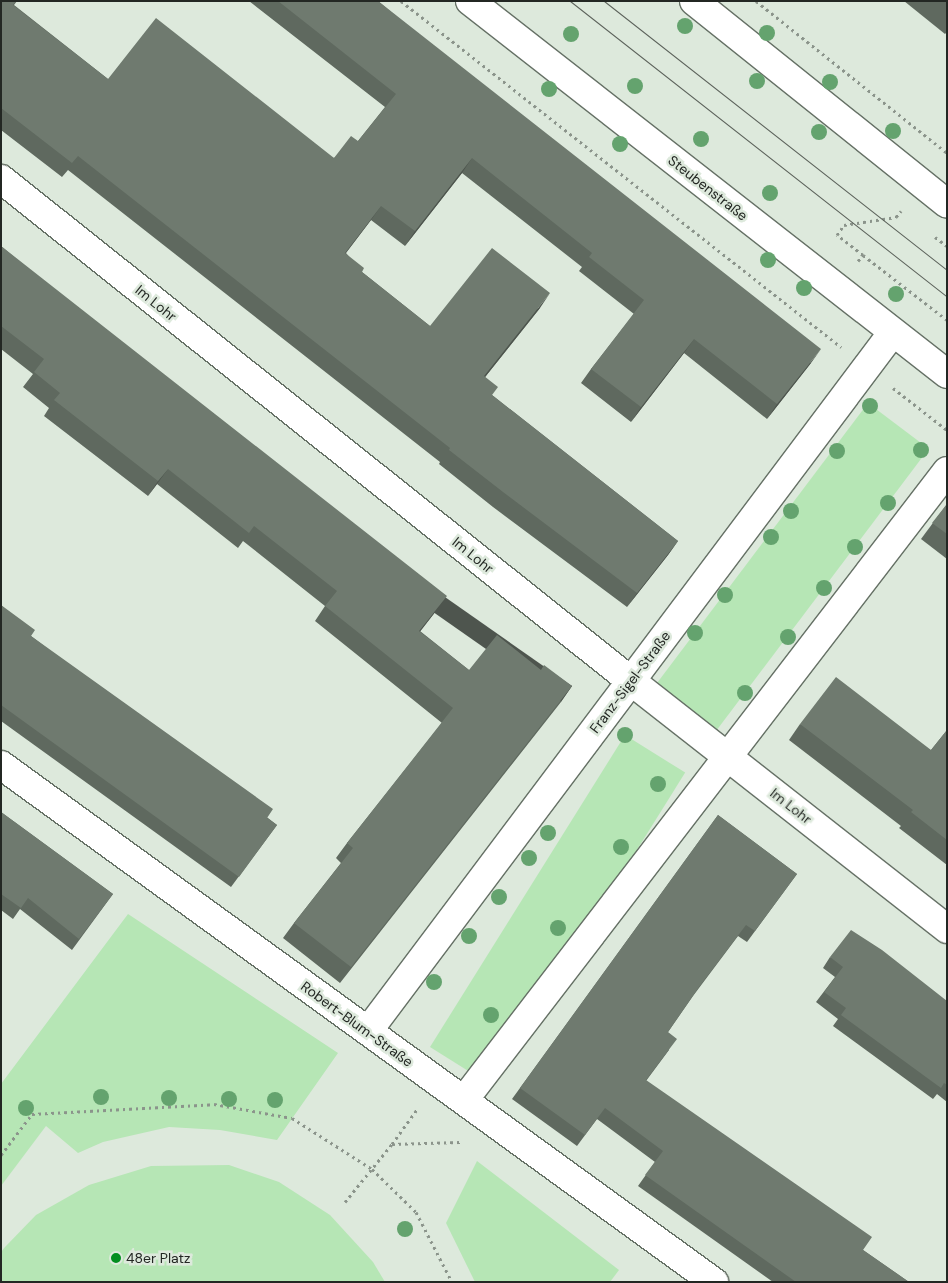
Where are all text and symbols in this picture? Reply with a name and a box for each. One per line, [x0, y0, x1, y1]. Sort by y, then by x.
street label: Steubenstraße [665, 152, 751, 224]
street label: Im Lohr [132, 281, 180, 325]
street label: Im Lohr [449, 533, 497, 577]
street label: Franz-Sigel-Straße [586, 628, 674, 736]
street label: Im Lohr [767, 785, 815, 827]
street label: Robert-Blum-Straße [298, 978, 416, 1070]
place label: 48er Platz [126, 1250, 190, 1266]
marker: 48er Platz [110, 1252, 122, 1264]

